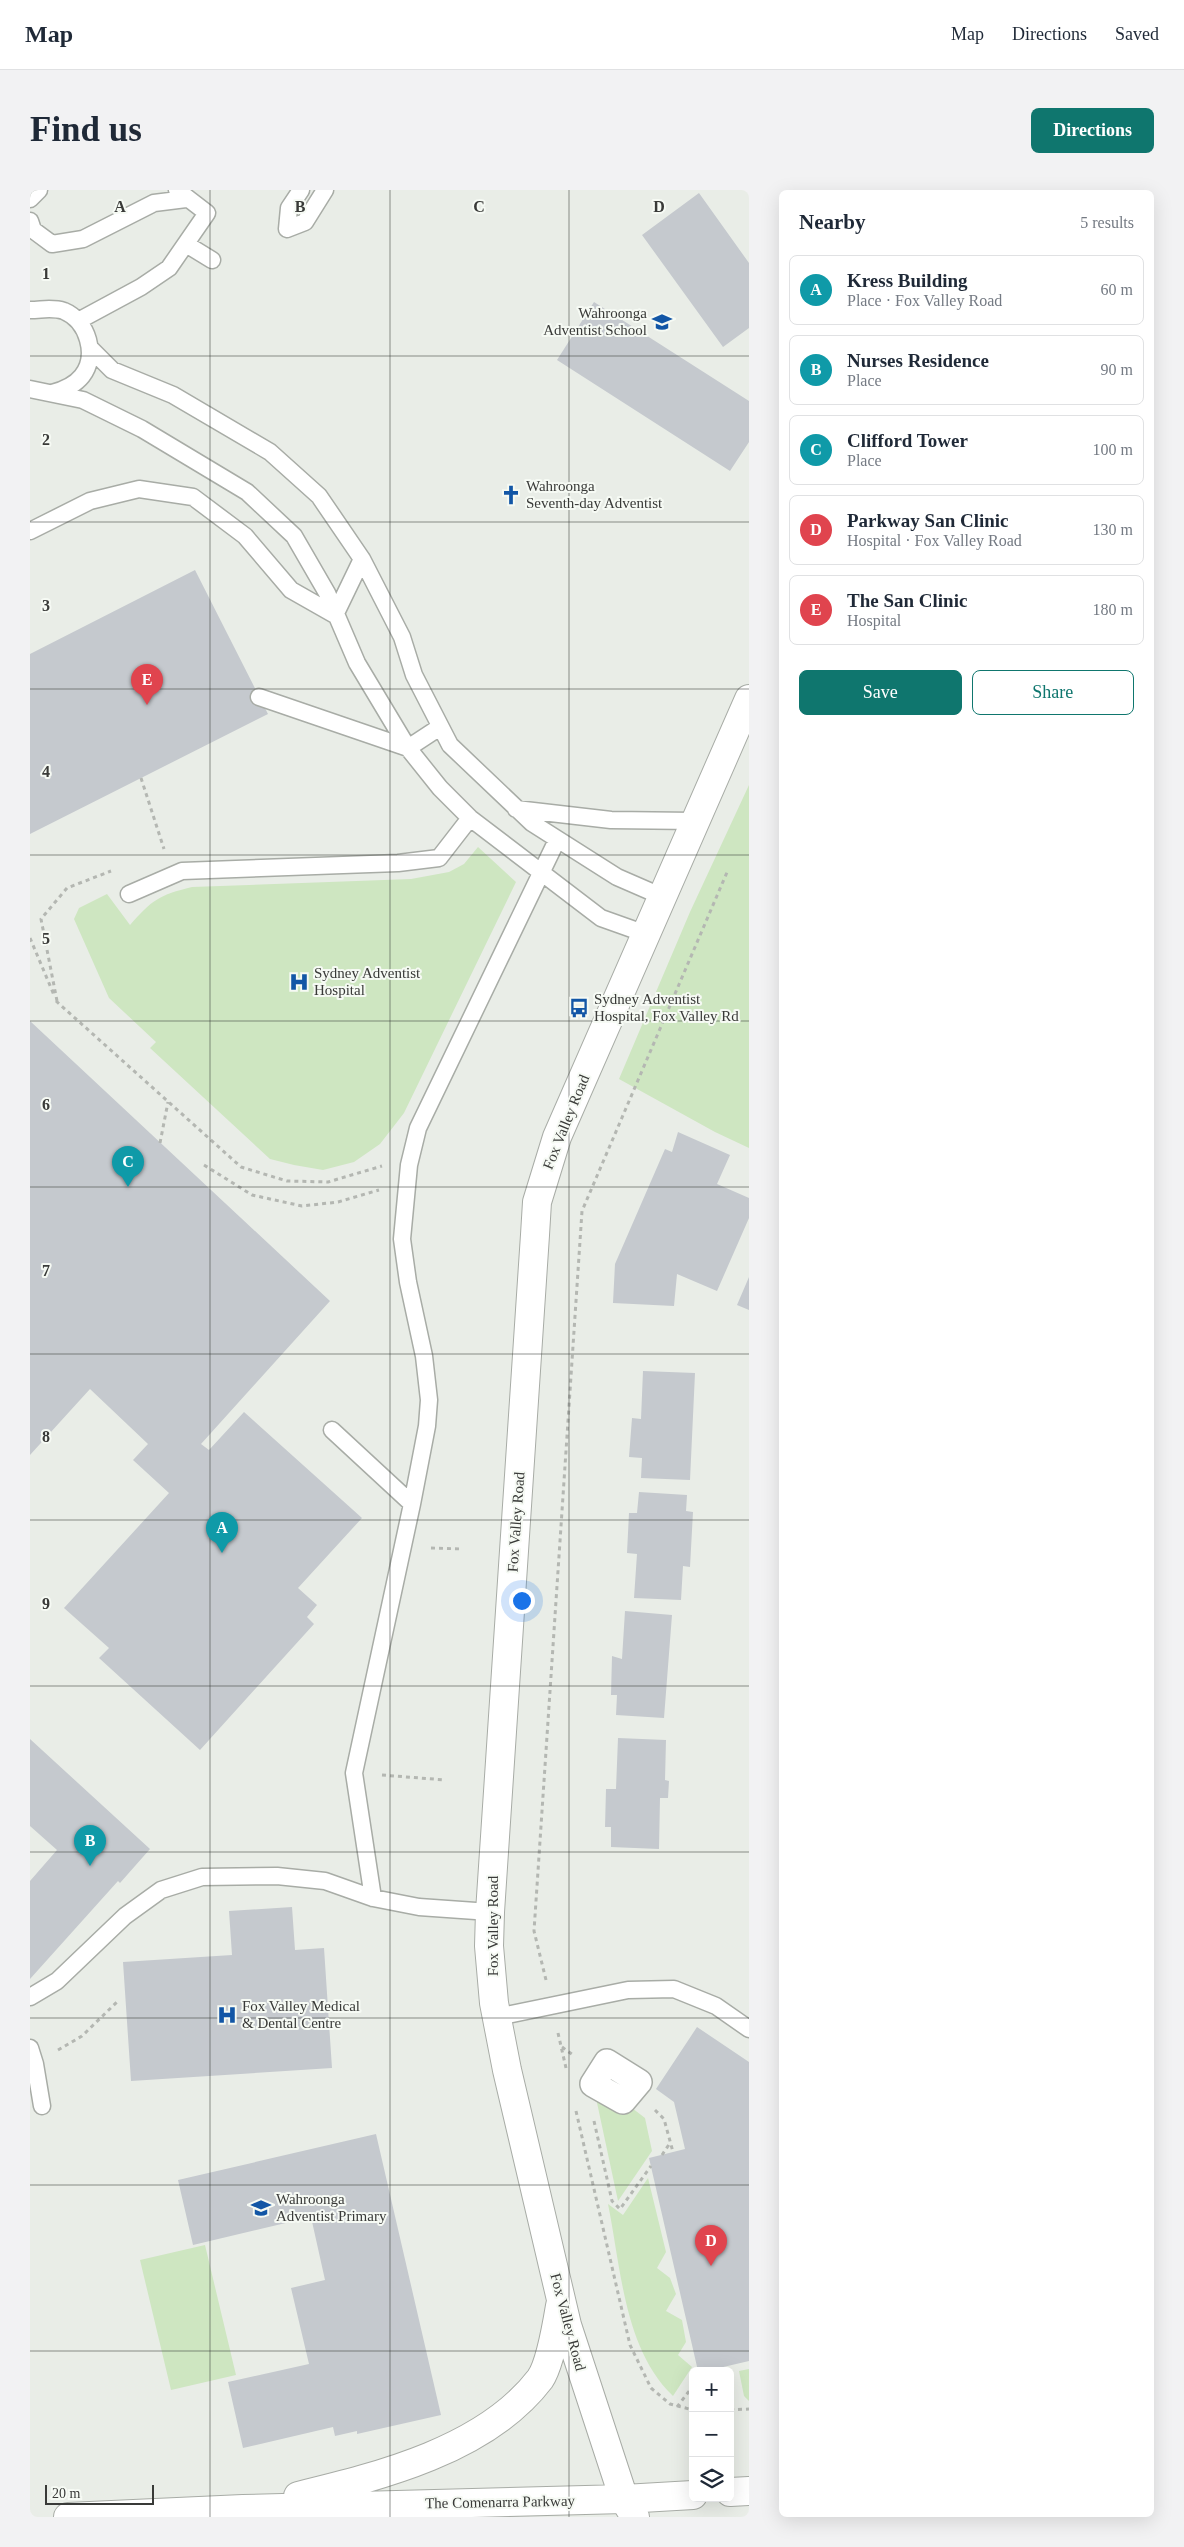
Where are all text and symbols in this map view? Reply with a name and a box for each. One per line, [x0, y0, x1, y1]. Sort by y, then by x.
text: Map [25, 21, 73, 47]
text: Map [951, 24, 984, 44]
text: Directions [1012, 24, 1087, 44]
text: Saved [1115, 24, 1159, 44]
button: Directions [1031, 108, 1154, 153]
text: Find us [30, 110, 142, 149]
text: A [114, 198, 126, 215]
text: B [295, 198, 306, 215]
text: C [473, 198, 485, 215]
text: D [653, 198, 665, 215]
text: Nearby [799, 210, 866, 234]
text: 5 results [1080, 214, 1134, 231]
text: 1 [42, 265, 50, 282]
text: Kress Building [847, 270, 968, 291]
text: A [810, 281, 822, 298]
text: 60 m [1101, 281, 1133, 298]
text: Place · Fox Valley Road [847, 292, 1002, 309]
place label: Wahroonga Adventist School [543, 305, 647, 338]
school or university icon: Wahroonga Adventist School [651, 311, 673, 333]
text: Nurses Residence [847, 350, 989, 371]
text: B [811, 361, 821, 378]
text: 90 m [1101, 361, 1133, 378]
text: Place [847, 372, 882, 389]
text: Clifford Tower [847, 430, 968, 451]
text: 2 [42, 431, 50, 448]
text: C [810, 441, 822, 458]
text: 100 m [1093, 441, 1133, 458]
text: Place [847, 452, 882, 469]
place label: Wahroonga Seventh-day Adventist [526, 478, 663, 511]
church icon: Wahroonga Seventh-day Adventist [500, 484, 522, 506]
text: Parkway San Clinic [847, 510, 1009, 531]
text: D [810, 521, 822, 538]
text: 130 m [1093, 521, 1133, 538]
text: Hospital · Fox Valley Road [847, 532, 1022, 549]
text: The San Clinic [847, 590, 967, 611]
text: 3 [42, 597, 50, 614]
text: E [811, 601, 821, 618]
text: 180 m [1093, 601, 1133, 618]
text: Hospital [847, 612, 901, 629]
pin: E [131, 664, 163, 705]
button: Save [799, 670, 962, 715]
button: Share [972, 670, 1134, 715]
text: 4 [42, 763, 50, 780]
text: 5 [42, 930, 50, 947]
place label: Sydney Adventist Hospital [314, 965, 421, 998]
hospital icon: Sydney Adventist Hospital [288, 971, 310, 993]
place label: Sydney Adventist Hospital, Fox Valley Rd [594, 991, 739, 1024]
bus stop icon: Sydney Adventist Hospital, Fox Valley Rd [568, 997, 590, 1019]
street label: Fox Valley Road [540, 1072, 592, 1172]
text: 6 [42, 1096, 50, 1113]
pin: C [112, 1146, 144, 1187]
text: 7 [42, 1262, 50, 1279]
text: 8 [42, 1428, 50, 1445]
street label: Fox Valley Road [505, 1471, 528, 1573]
pin: A [206, 1512, 238, 1553]
your location [509, 1588, 535, 1614]
text: 9 [42, 1595, 50, 1612]
pin: B [74, 1825, 106, 1866]
street label: Fox Valley Road [485, 1875, 501, 1976]
place label: Fox Valley Medical & Dental Centre [242, 1998, 360, 2031]
hospital icon: Fox Valley Medical & Dental Centre [216, 2004, 238, 2026]
place label: Wahroonga Adventist Primary [276, 2191, 387, 2224]
school or university icon: Wahroonga Adventist Primary [250, 2197, 272, 2219]
pin: D [695, 2225, 727, 2266]
street label: Fox Valley Road [547, 2271, 589, 2373]
map controls [689, 2367, 734, 2502]
button: + [689, 2367, 734, 2412]
button: − [689, 2412, 734, 2457]
button: layers [689, 2457, 734, 2502]
scale bar [45, 2482, 154, 2505]
text: 20 m [52, 2486, 80, 2501]
street label: The Comenarra Parkway [425, 2493, 576, 2511]

